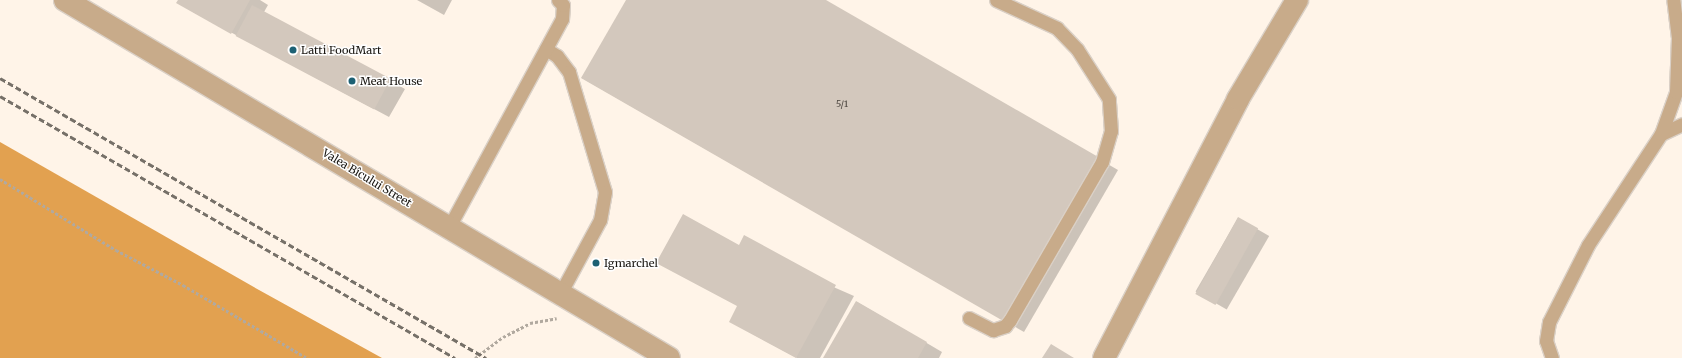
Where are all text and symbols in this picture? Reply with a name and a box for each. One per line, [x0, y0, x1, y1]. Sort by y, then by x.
place label: Latti FoodMart [301, 43, 381, 57]
marker: Latti FoodMart [288, 45, 298, 55]
place label: Meat House [360, 74, 422, 88]
marker: Meat House [347, 76, 357, 86]
house number: 5/1 [836, 99, 848, 109]
street label: Valea Bîcului Street [320, 146, 414, 210]
place label: Igmarchel [604, 256, 658, 270]
marker: Igmarchel [591, 258, 601, 268]

